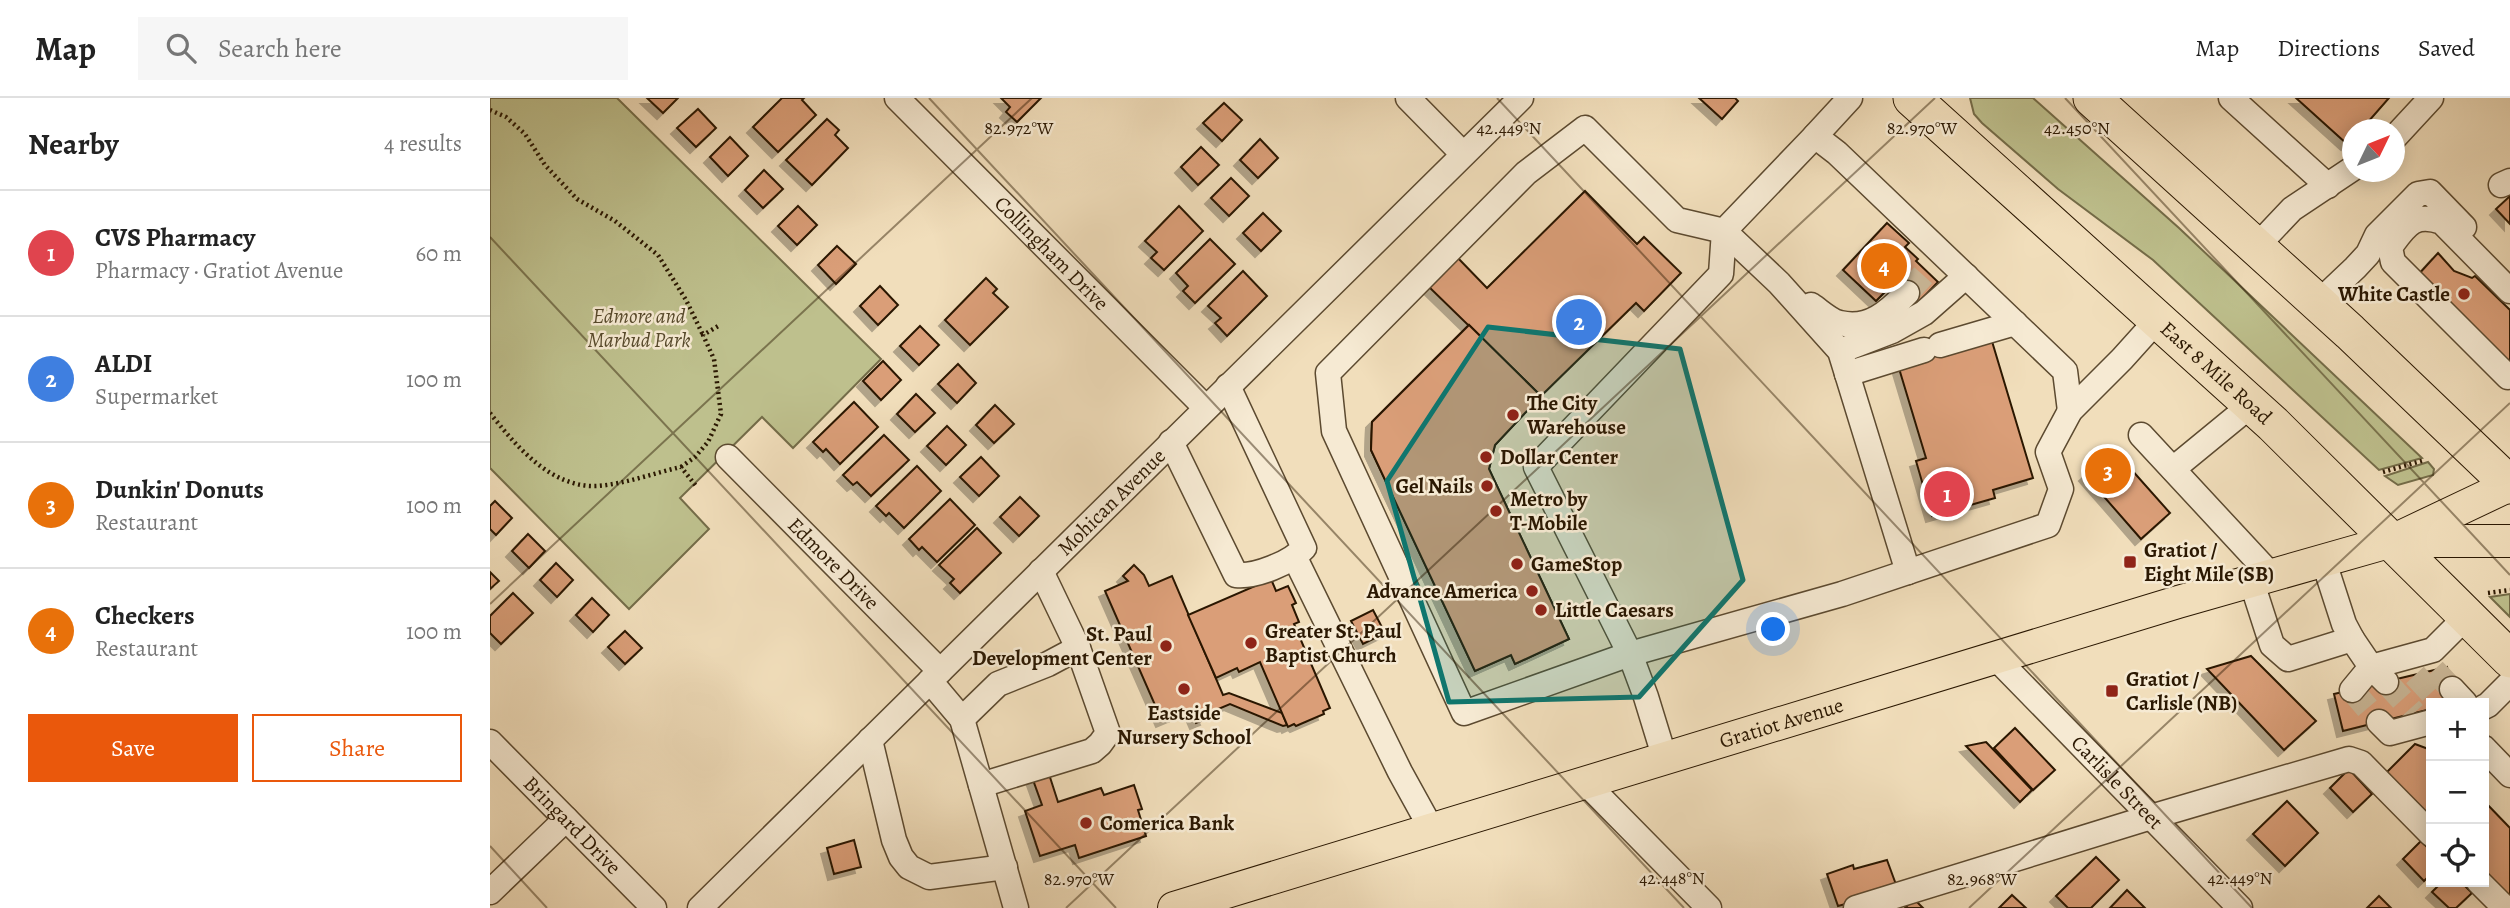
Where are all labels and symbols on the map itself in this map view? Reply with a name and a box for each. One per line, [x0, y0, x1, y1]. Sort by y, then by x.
text: 82.972°W [984, 116, 1054, 140]
text: 42.449°N [1476, 116, 1542, 140]
text: 82.970°W [1887, 116, 1957, 140]
text: 42.450°N [2044, 116, 2110, 140]
north arrow [2342, 119, 2405, 182]
street label: Collingham Drive [988, 190, 1115, 317]
pin: 4 [1861, 240, 1907, 292]
place label: White Castle [2337, 280, 2450, 308]
marker: White Castle [2456, 286, 2472, 302]
pin: 2 [1556, 296, 1602, 348]
park label: Edmore and Marbud Park [587, 302, 691, 354]
street label: East 8 Mile Road [2154, 315, 2279, 431]
place label: The City Warehouse [1526, 389, 1626, 441]
marker: The City Warehouse [1505, 407, 1521, 423]
street label: Mohican Avenue [1051, 442, 1172, 562]
place label: Dollar Center [1500, 443, 1619, 471]
pin: 3 [2085, 445, 2131, 497]
marker: Dollar Center [1478, 449, 1494, 465]
pin: 1 [1924, 468, 1970, 520]
place label: Gel Nails [1395, 472, 1473, 500]
marker: Gel Nails [1479, 478, 1495, 494]
place label: Metro by T-Mobile [1510, 485, 1588, 537]
marker: Metro by T-Mobile [1488, 503, 1504, 519]
street label: Edmore Drive [781, 511, 886, 616]
place label: Gratiot / Eight Mile (SB) [2144, 536, 2274, 588]
place label: GameStop [1531, 550, 1622, 578]
marker: Gratiot / Eight Mile (SB) [2122, 554, 2138, 570]
marker: GameStop [1509, 556, 1525, 572]
place label: Advance America [1366, 577, 1519, 605]
marker: Advance America [1524, 583, 1540, 599]
place label: Little Caesars [1555, 596, 1674, 624]
marker: Little Caesars [1533, 602, 1549, 618]
your location [1756, 612, 1790, 646]
place label: Greater St. Paul Baptist Church [1265, 617, 1402, 669]
place label: St. Paul Development Center [972, 620, 1152, 672]
marker: Greater St. Paul Baptist Church [1243, 635, 1259, 651]
marker: St. Paul Development Center [1158, 638, 1174, 654]
place label: Gratiot / Carlisle (NB) [2126, 665, 2237, 717]
marker: Eastside Nursery School [1176, 681, 1192, 697]
marker: Gratiot / Carlisle (NB) [2104, 683, 2120, 699]
street label: Gratiot Avenue [1716, 691, 1847, 755]
place label: Eastside Nursery School [1117, 699, 1252, 751]
street label: Carlisle Street [2065, 729, 2170, 835]
street label: Bringard Drive [517, 770, 627, 881]
place label: Comerica Bank [1100, 809, 1234, 837]
marker: Comerica Bank [1078, 815, 1094, 831]
text: 42.448°N [1639, 866, 1705, 890]
text: 42.449°N [2207, 866, 2273, 890]
text: 82.970°W [1044, 867, 1114, 891]
text: 82.968°W [1947, 867, 2017, 891]

